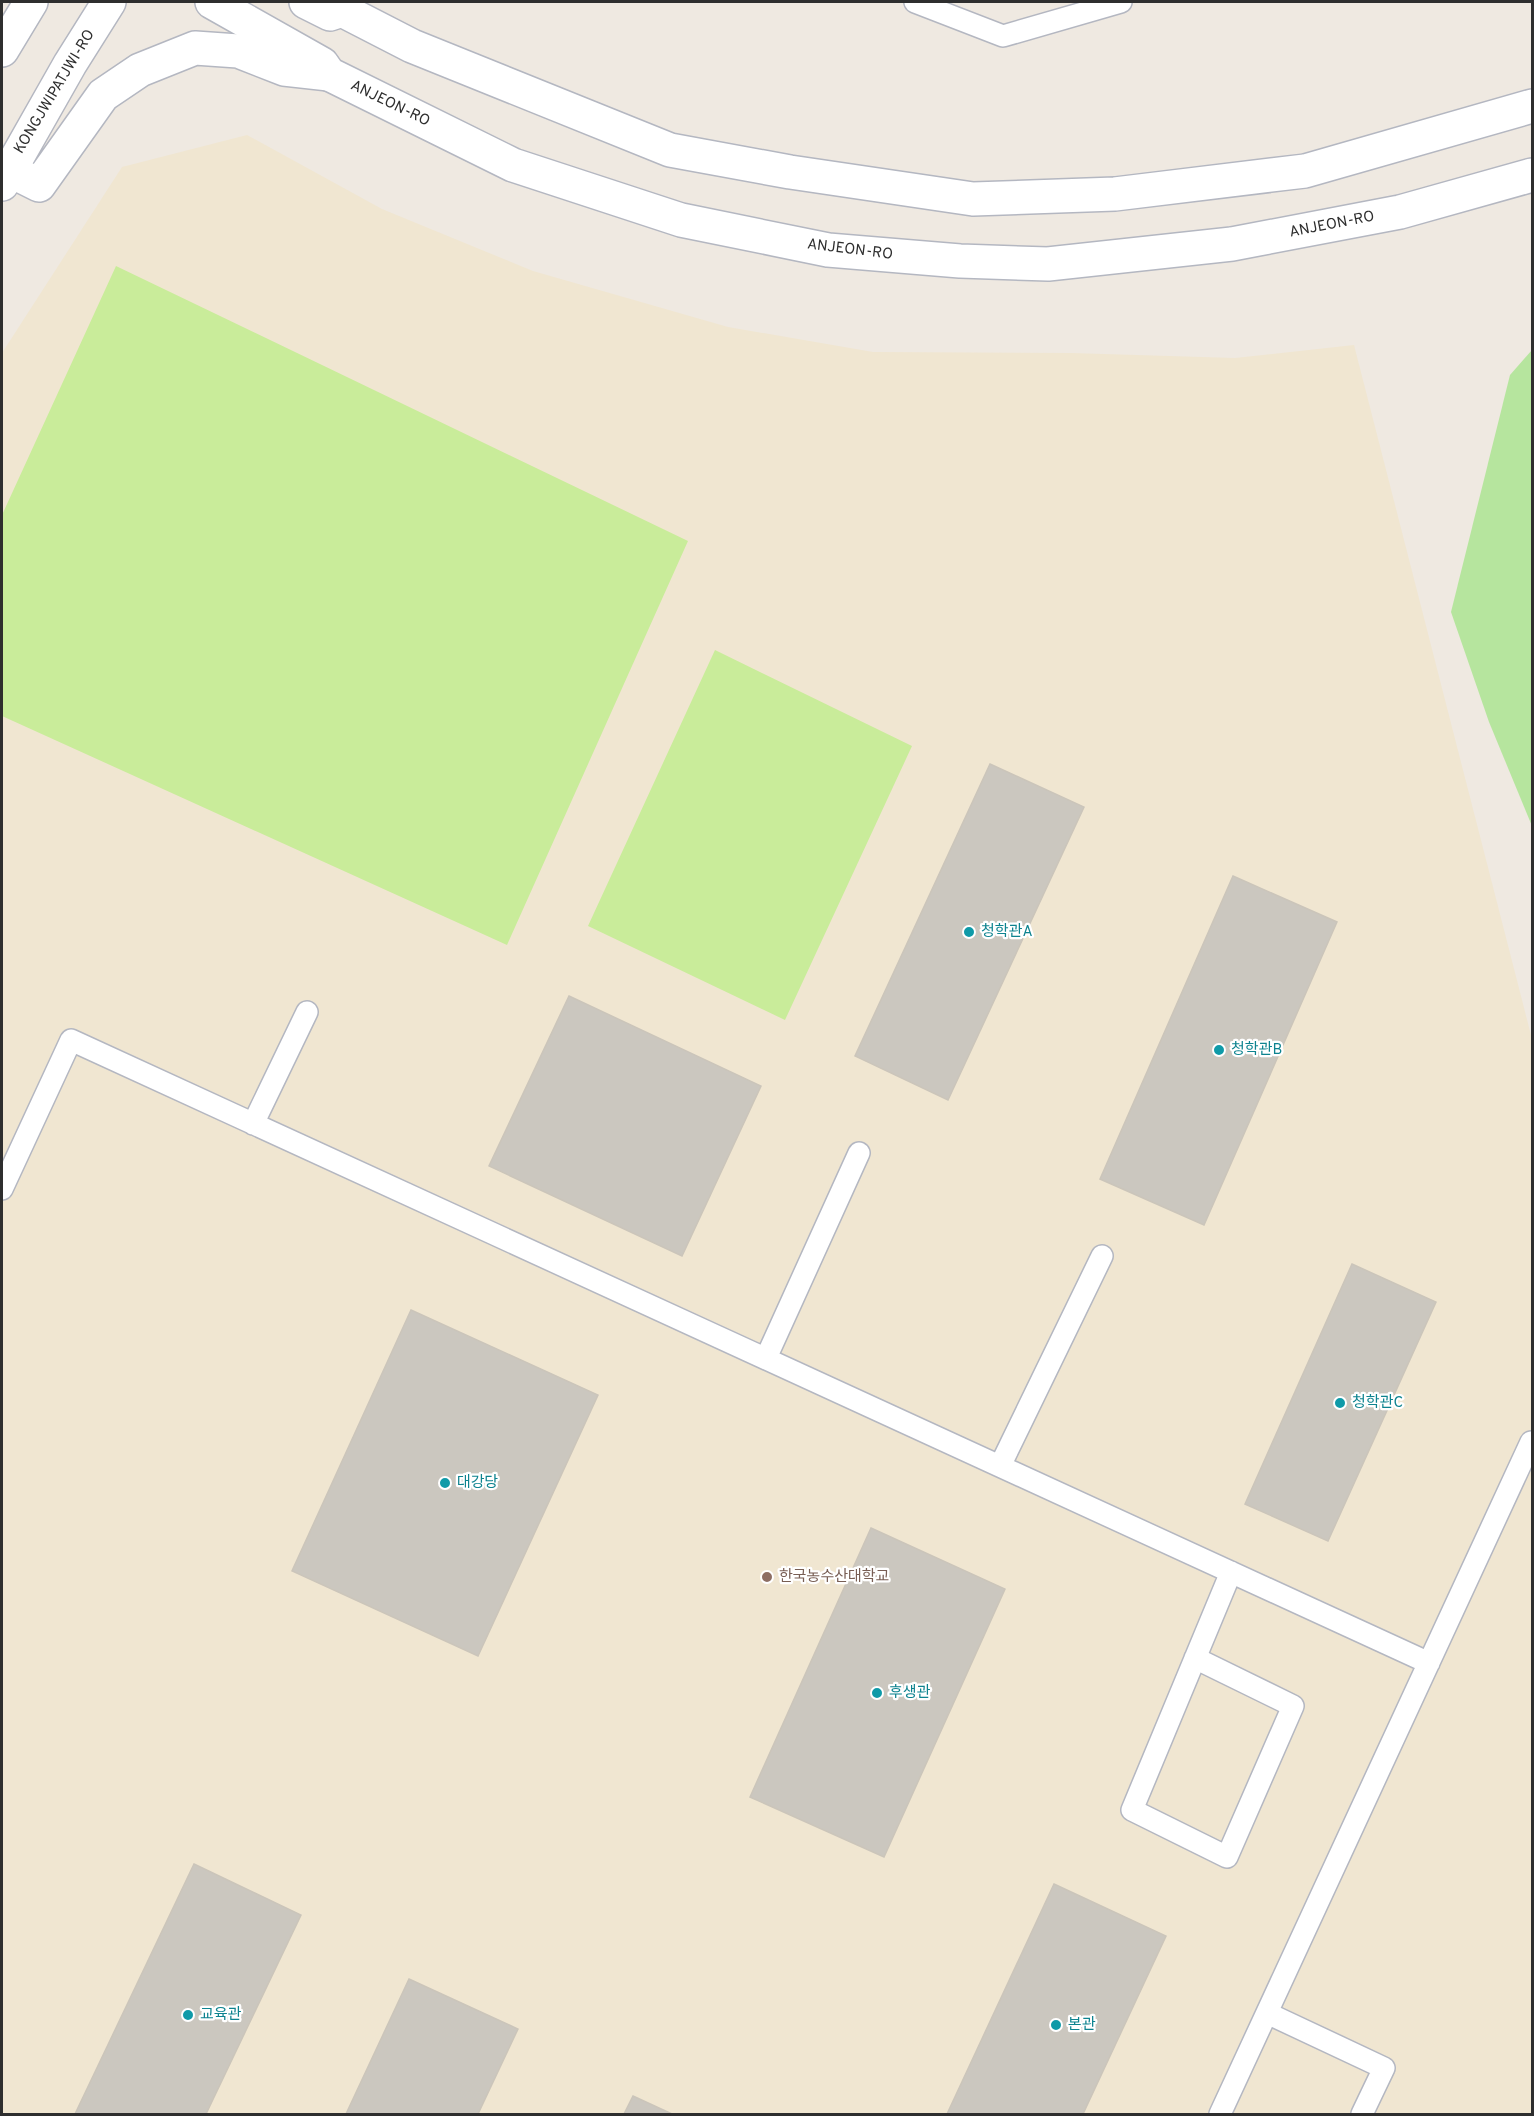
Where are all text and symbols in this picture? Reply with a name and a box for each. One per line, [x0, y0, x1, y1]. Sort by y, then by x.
street label: KONGJWIPATJWI-RO [10, 26, 100, 158]
street label: ANJEON-RO [347, 77, 433, 131]
street label: ANJEON-RO [1288, 207, 1376, 243]
street label: ANJEON-RO [806, 235, 894, 265]
place label: 청학관A [981, 922, 1033, 942]
marker: 청학관A [962, 925, 976, 939]
place label: 청학관B [1231, 1040, 1282, 1060]
marker: 청학관B [1212, 1043, 1226, 1057]
place label: 청학관C [1352, 1393, 1403, 1413]
marker: 청학관C [1333, 1396, 1347, 1410]
place label: 대강당 [457, 1474, 499, 1493]
marker: 대강당 [438, 1476, 452, 1490]
place label: 한국농수산대학교 [779, 1567, 889, 1587]
marker: 한국농수산대학교 [760, 1570, 774, 1584]
place label: 후생관 [889, 1684, 931, 1703]
marker: 후생관 [870, 1686, 884, 1700]
place label: 교육관 [200, 2006, 242, 2025]
marker: 교육관 [181, 2008, 195, 2022]
place label: 본관 [1068, 2016, 1096, 2035]
marker: 본관 [1049, 2018, 1063, 2032]

